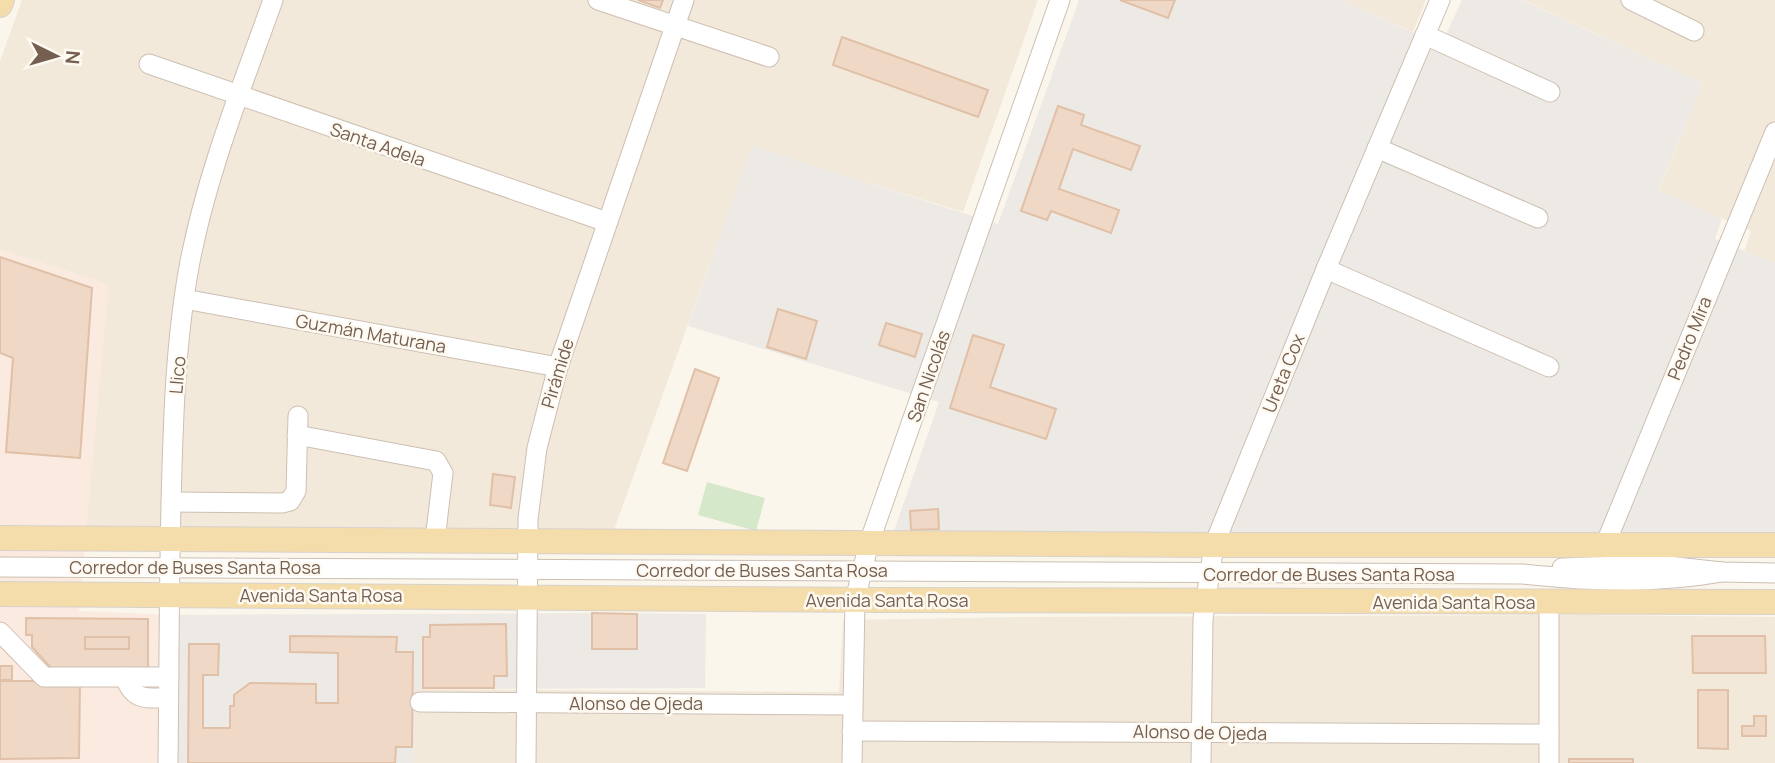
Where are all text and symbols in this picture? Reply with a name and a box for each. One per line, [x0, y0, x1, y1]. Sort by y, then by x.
north arrow [21, 21, 91, 91]
text: N [59, 50, 86, 65]
street label: Santa Adela [327, 116, 429, 172]
street label: Pedro Mira [1661, 293, 1717, 383]
street label: Guzmán Maturana [294, 308, 448, 358]
street label: San Nicolás [901, 327, 955, 425]
street label: Ureta Cox [1256, 330, 1310, 416]
street label: Pirámide [535, 335, 579, 411]
street label: Llico [163, 355, 191, 395]
street label: Corredor de Buses Santa Rosa [69, 555, 321, 579]
street label: Corredor de Buses Santa Rosa [636, 558, 888, 582]
street label: Corredor de Buses Santa Rosa [1203, 562, 1455, 586]
street label: Avenida Santa Rosa [240, 583, 402, 607]
street label: Avenida Santa Rosa [806, 588, 968, 612]
street label: Avenida Santa Rosa [1373, 590, 1535, 614]
street label: Alonso de Ojeda [569, 691, 703, 715]
street label: Alonso de Ojeda [1133, 719, 1267, 745]

